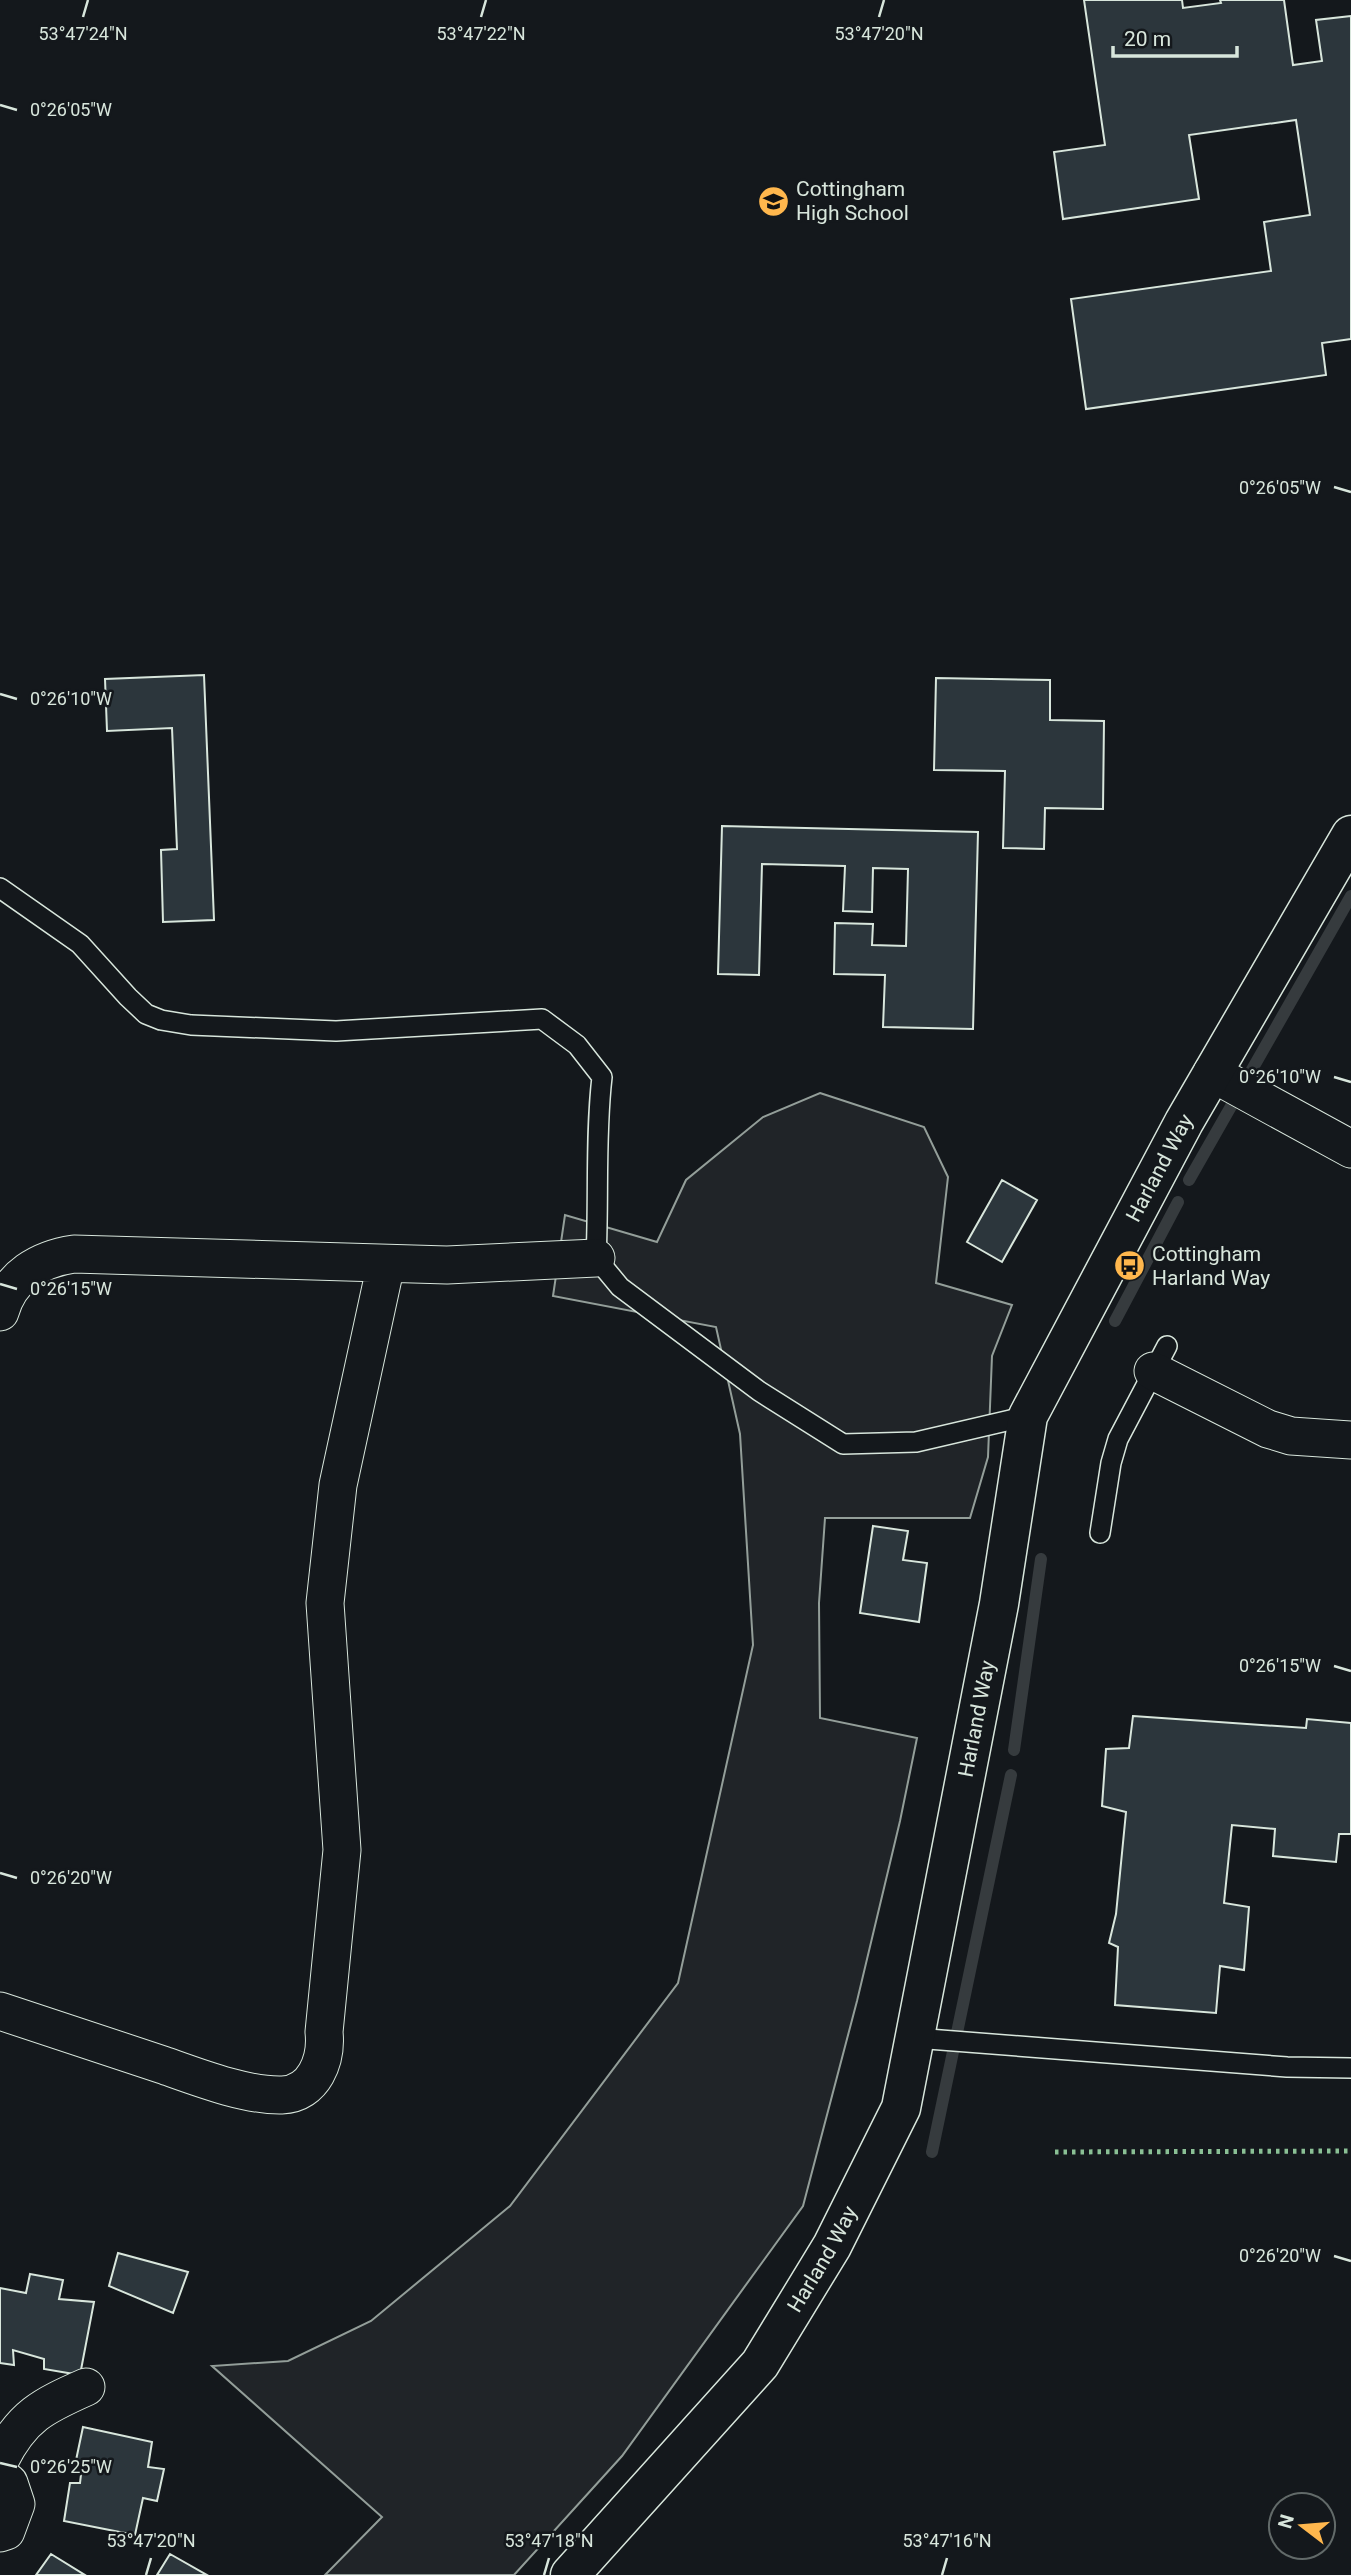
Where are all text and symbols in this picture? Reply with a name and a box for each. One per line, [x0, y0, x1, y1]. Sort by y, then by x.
scale bar [1113, 14, 1237, 58]
text: 53°47'24"N [38, 23, 128, 44]
text: 53°47'22"N [436, 23, 526, 44]
text: 53°47'20"N [834, 23, 924, 44]
text: 20 m [1124, 27, 1171, 51]
text: 0°26'05"W [30, 99, 112, 120]
place label: Cottingham High School [796, 177, 909, 225]
school or university icon: Cottingham High School [756, 184, 790, 218]
text: 0°26'05"W [1239, 477, 1321, 498]
text: 0°26'10"W [30, 688, 112, 709]
text: 0°26'10"W [1239, 1066, 1321, 1087]
street label: Harland Way [1121, 1110, 1198, 1226]
place label: Cottingham Harland Way [1152, 1242, 1270, 1290]
bus stop icon: Cottingham Harland Way [1112, 1249, 1146, 1283]
text: 0°26'15"W [30, 1278, 112, 1299]
text: 0°26'15"W [1239, 1655, 1321, 1676]
street label: Harland Way [954, 1658, 1000, 1779]
text: 0°26'20"W [30, 1867, 112, 1888]
street label: Harland Way [783, 2202, 862, 2317]
text: 0°26'20"W [1239, 2245, 1321, 2266]
text: 0°26'25"W [30, 2456, 112, 2477]
north arrow [1267, 2491, 1337, 2561]
text: N [1273, 2512, 1299, 2531]
text: 53°47'20"N [106, 2530, 196, 2551]
text: 53°47'18"N [504, 2530, 594, 2551]
text: 53°47'16"N [902, 2530, 992, 2551]

